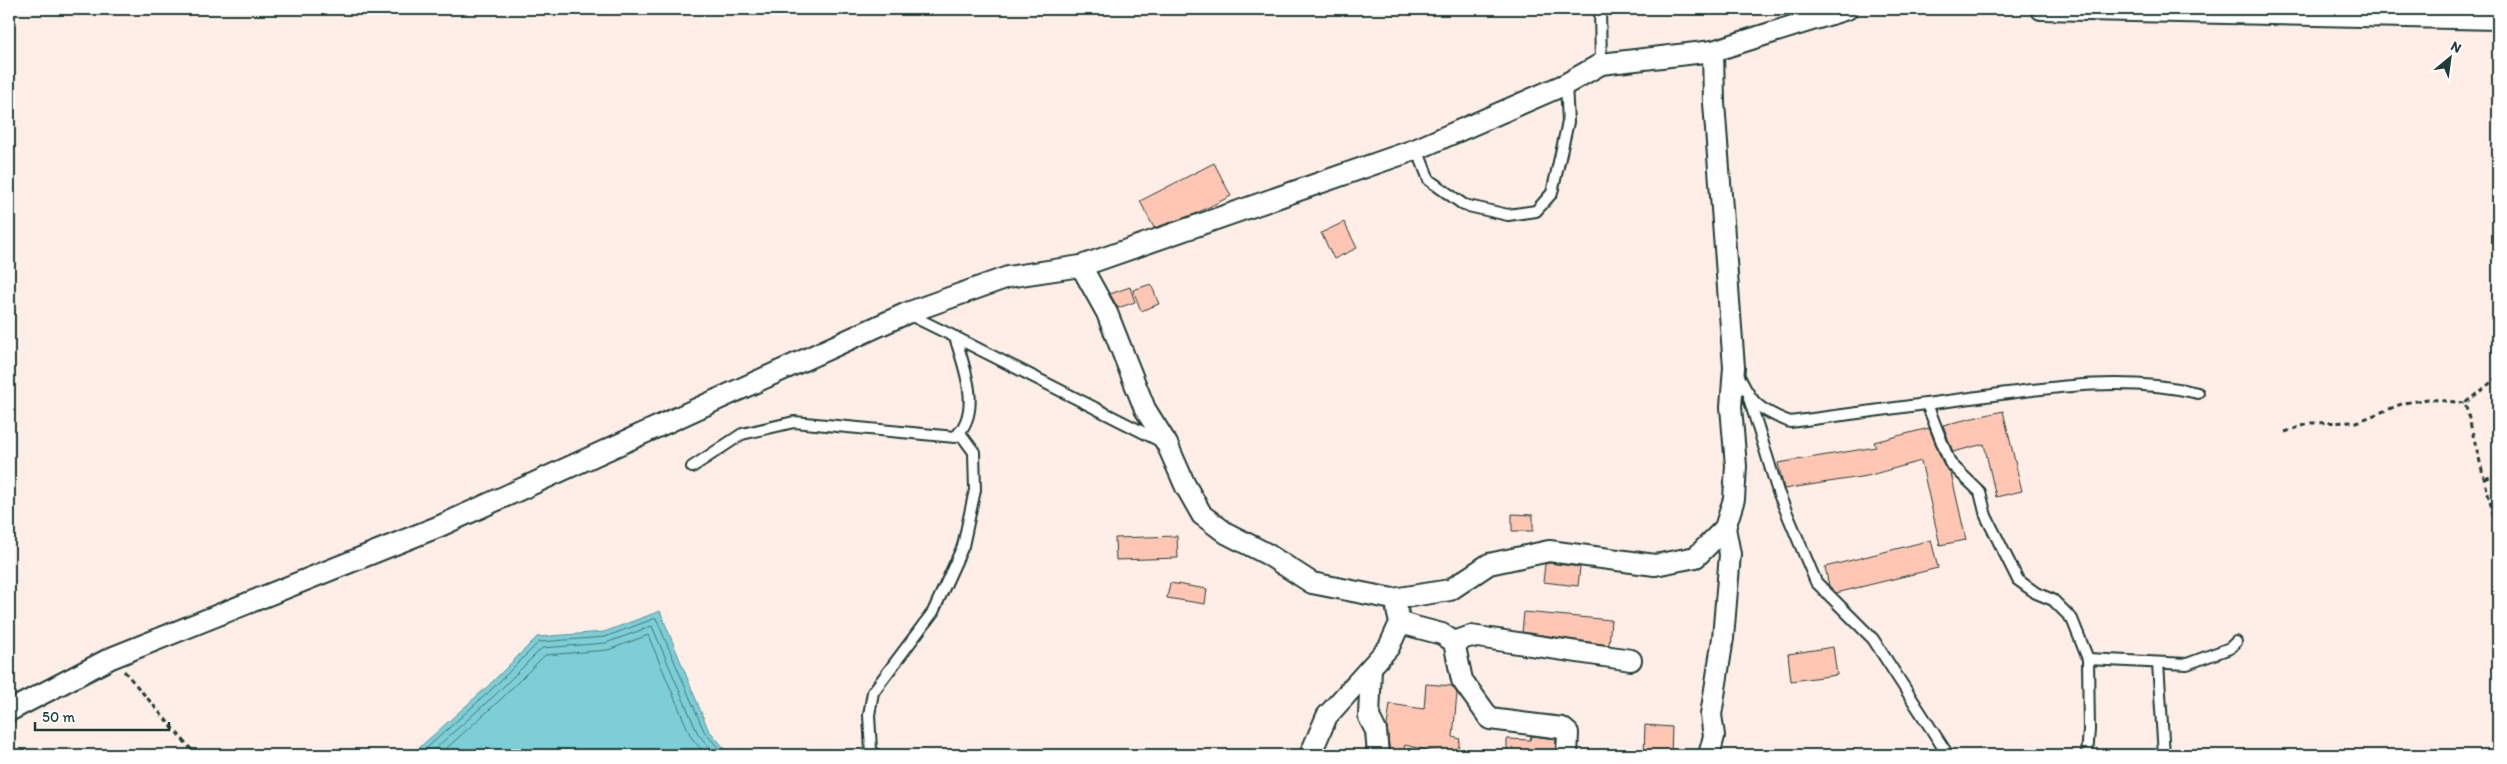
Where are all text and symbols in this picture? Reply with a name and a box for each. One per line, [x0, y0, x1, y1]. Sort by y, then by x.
north arrow [2424, 32, 2474, 82]
text: N [2448, 37, 2464, 57]
scale bar [35, 699, 169, 731]
text: 50 m [42, 708, 75, 726]

